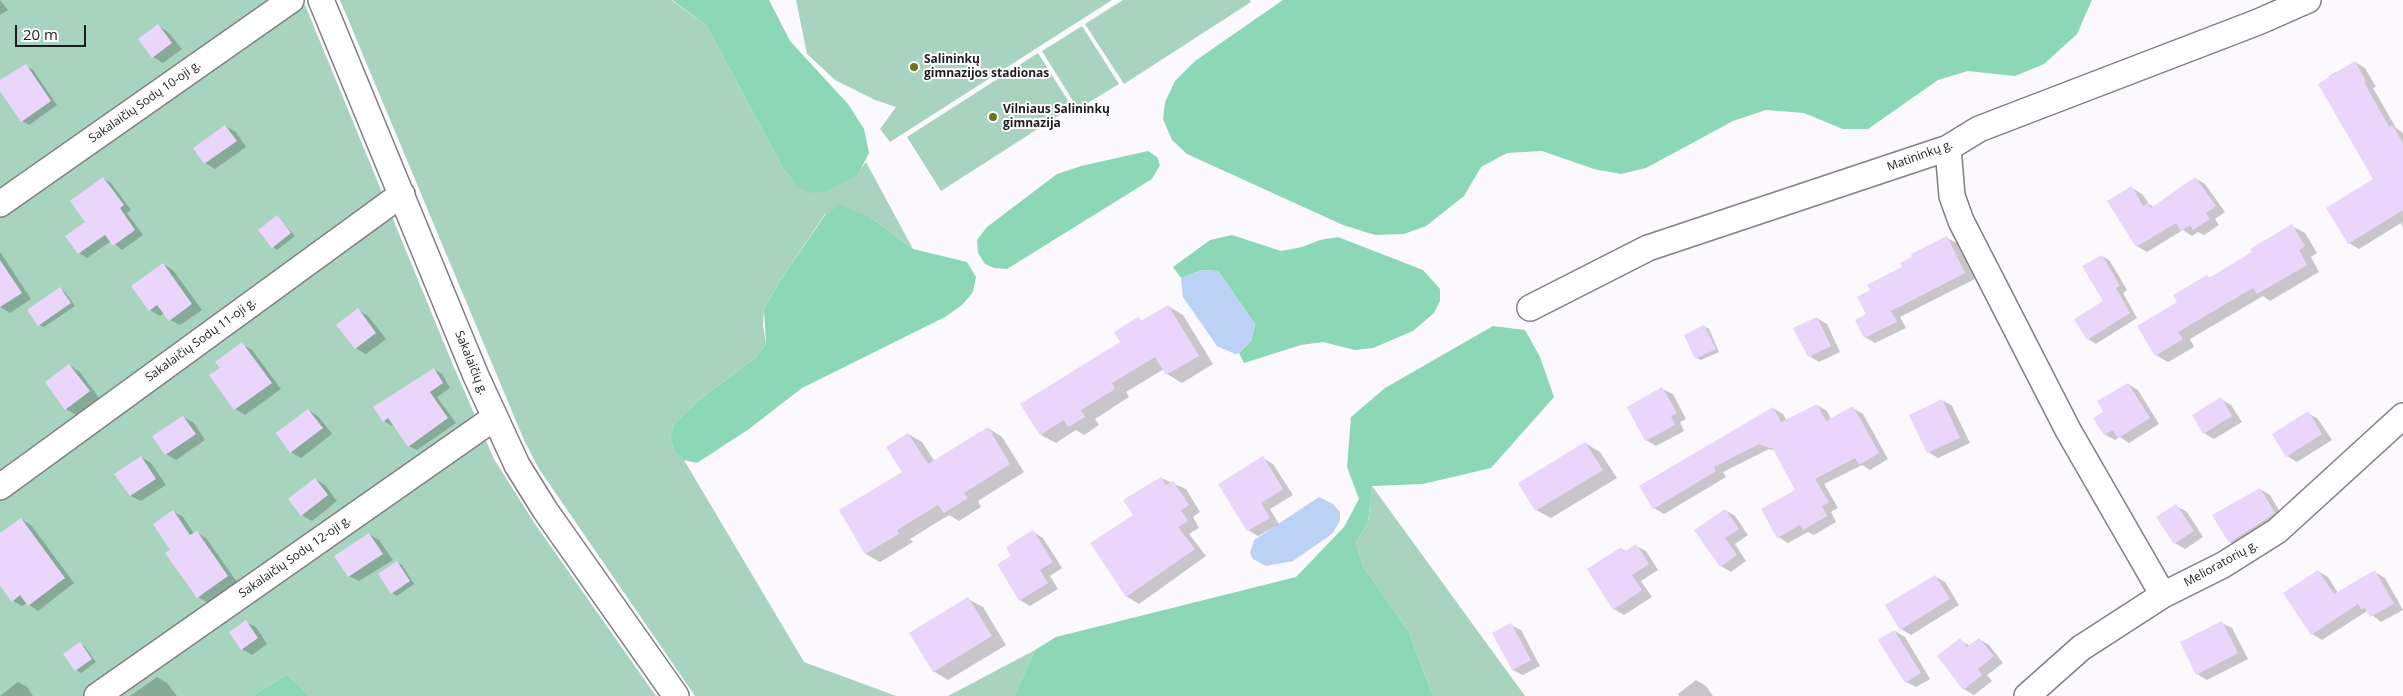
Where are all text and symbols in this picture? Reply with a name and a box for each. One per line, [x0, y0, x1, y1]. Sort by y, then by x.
scale bar [18, 15, 89, 47]
text: 20 m [23, 24, 58, 44]
place label: Salininkų gimnazijos stadionas [924, 53, 1049, 81]
street label: Sakalaičių Sodų 10-oji g. [86, 58, 204, 146]
marker: Salininkų gimnazijos stadionas [908, 61, 920, 73]
place label: Vilniaus Salininkų gimnazija [1003, 103, 1110, 131]
marker: Vilniaus Salininkų gimnazija [987, 111, 999, 123]
street label: Matininkų g. [1885, 137, 1955, 175]
street label: Sakalaičių Sodų 11-oji g. [143, 295, 259, 385]
street label: Sakalaičių g. [452, 329, 490, 397]
street label: Sakalaičių Sodų 12-oji g. [236, 513, 354, 601]
street label: Melioratorių g. [2182, 538, 2260, 590]

